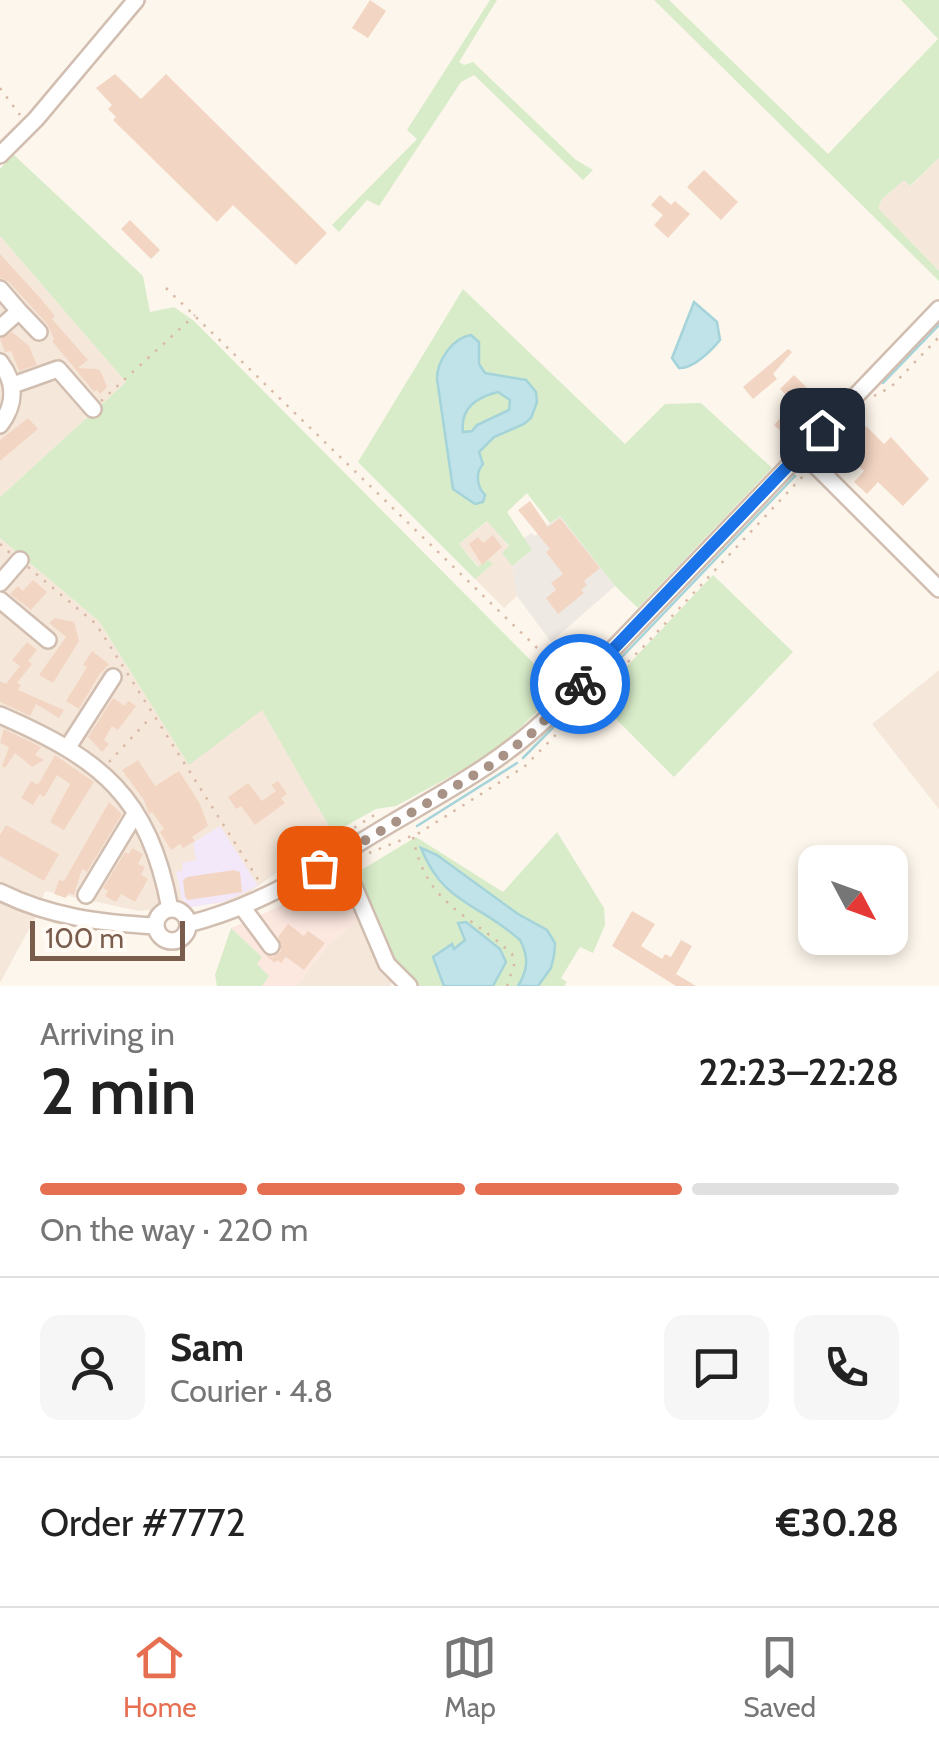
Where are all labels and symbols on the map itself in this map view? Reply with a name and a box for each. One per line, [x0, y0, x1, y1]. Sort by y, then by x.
pin [780, 388, 865, 473]
courier [530, 634, 630, 734]
pin [277, 826, 362, 911]
north arrow [798, 845, 908, 955]
scale bar [30, 916, 185, 960]

